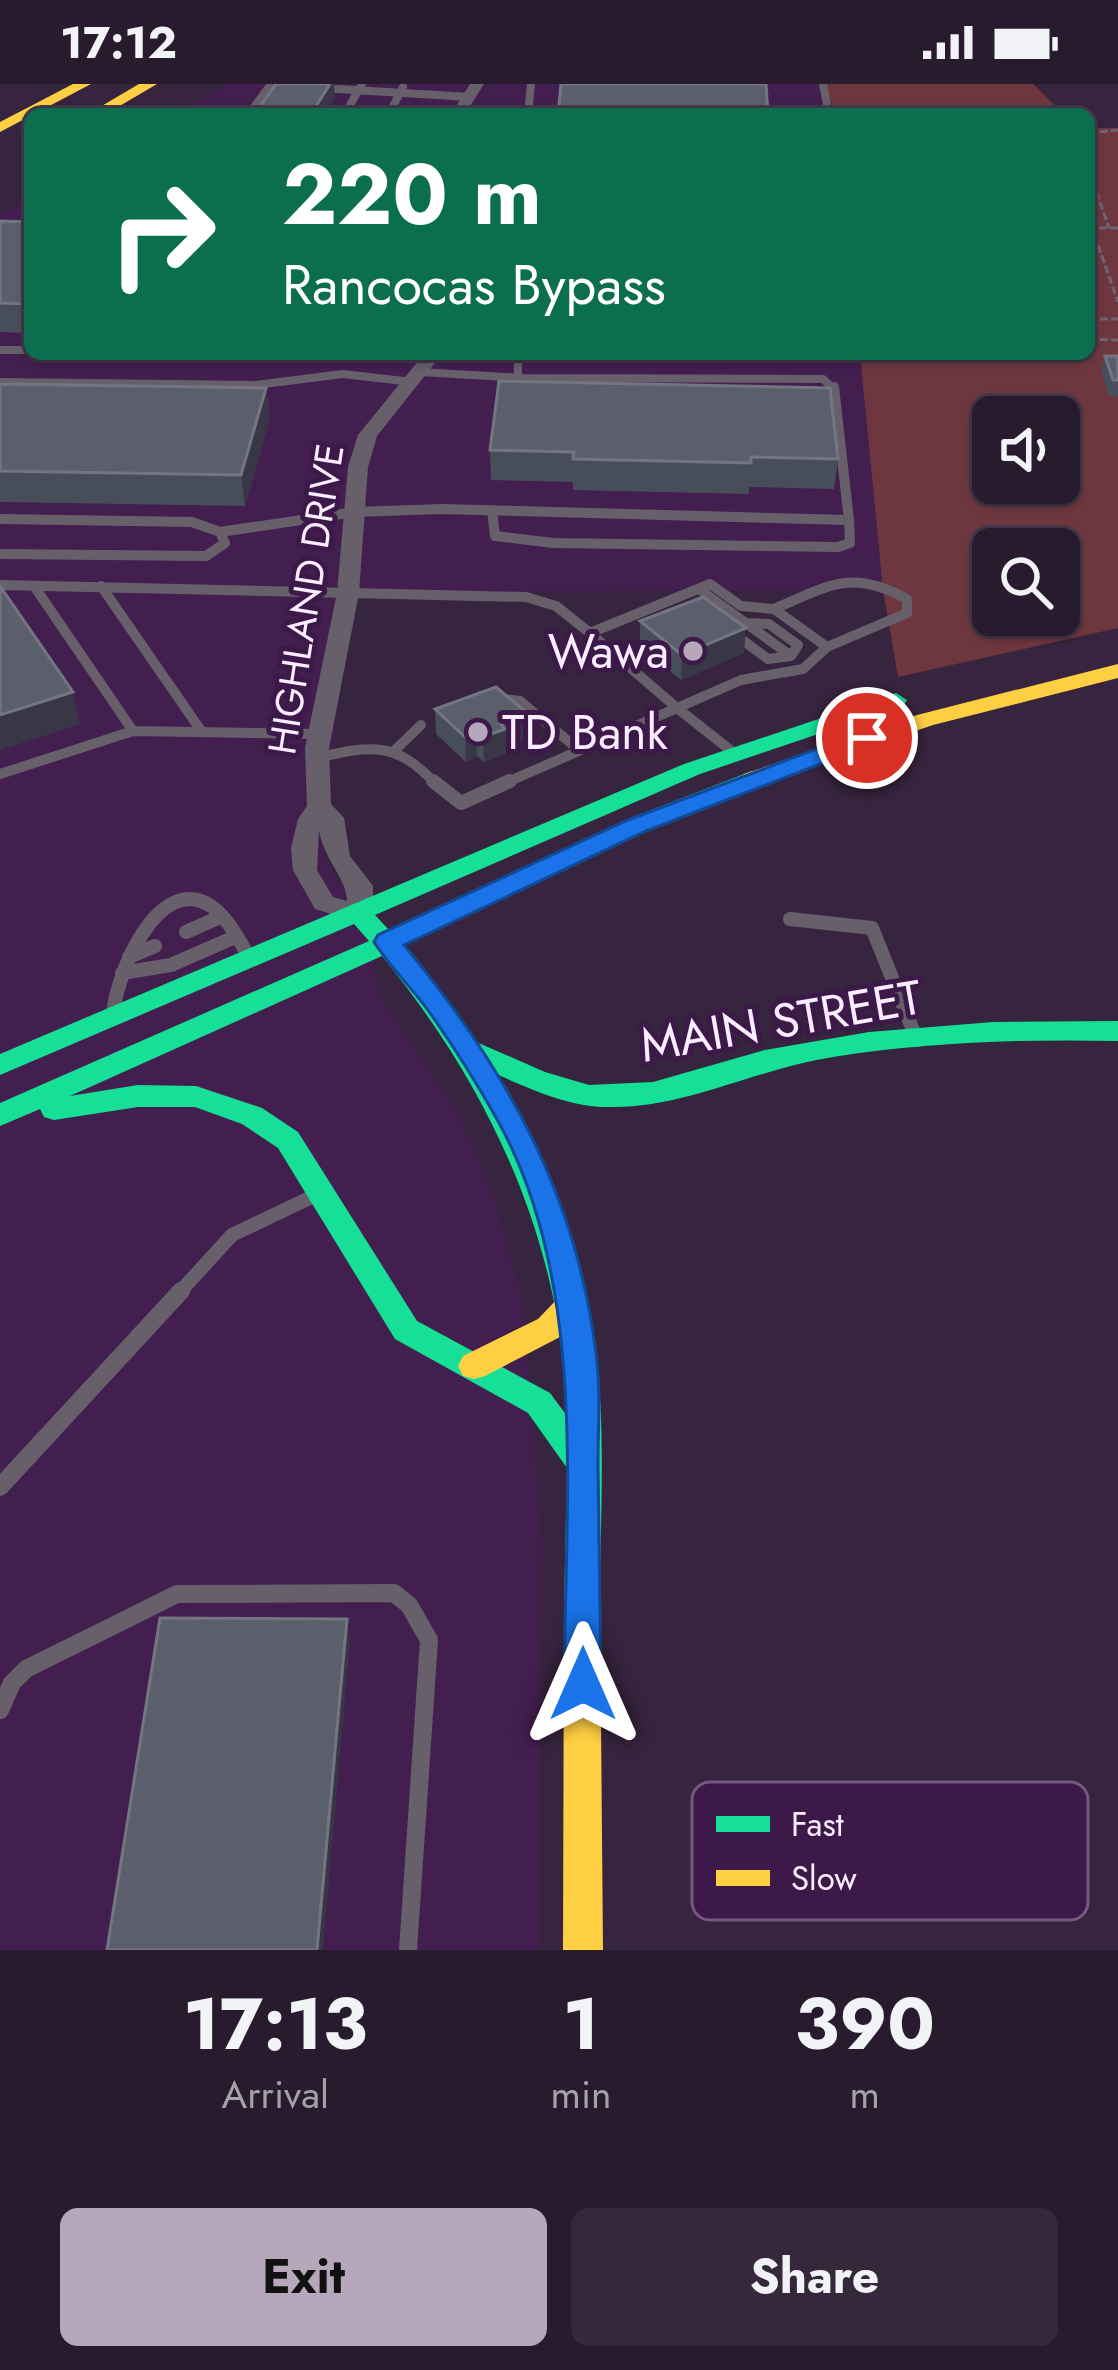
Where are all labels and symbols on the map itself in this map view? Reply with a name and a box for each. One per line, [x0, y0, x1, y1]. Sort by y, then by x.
street label: HIGHLAND DRIVE [253, 440, 359, 758]
place label: Wawa [548, 617, 669, 686]
marker: Wawa [680, 638, 706, 664]
pin [816, 687, 918, 789]
place label: TD Bank [502, 698, 668, 767]
marker: TD Bank [465, 719, 491, 745]
street label: MAIN STREET [635, 962, 927, 1080]
position arrow [520, 1621, 646, 1747]
legend [692, 1782, 1088, 1920]
text: Fast [791, 1801, 844, 1848]
text: Slow [791, 1855, 857, 1902]

